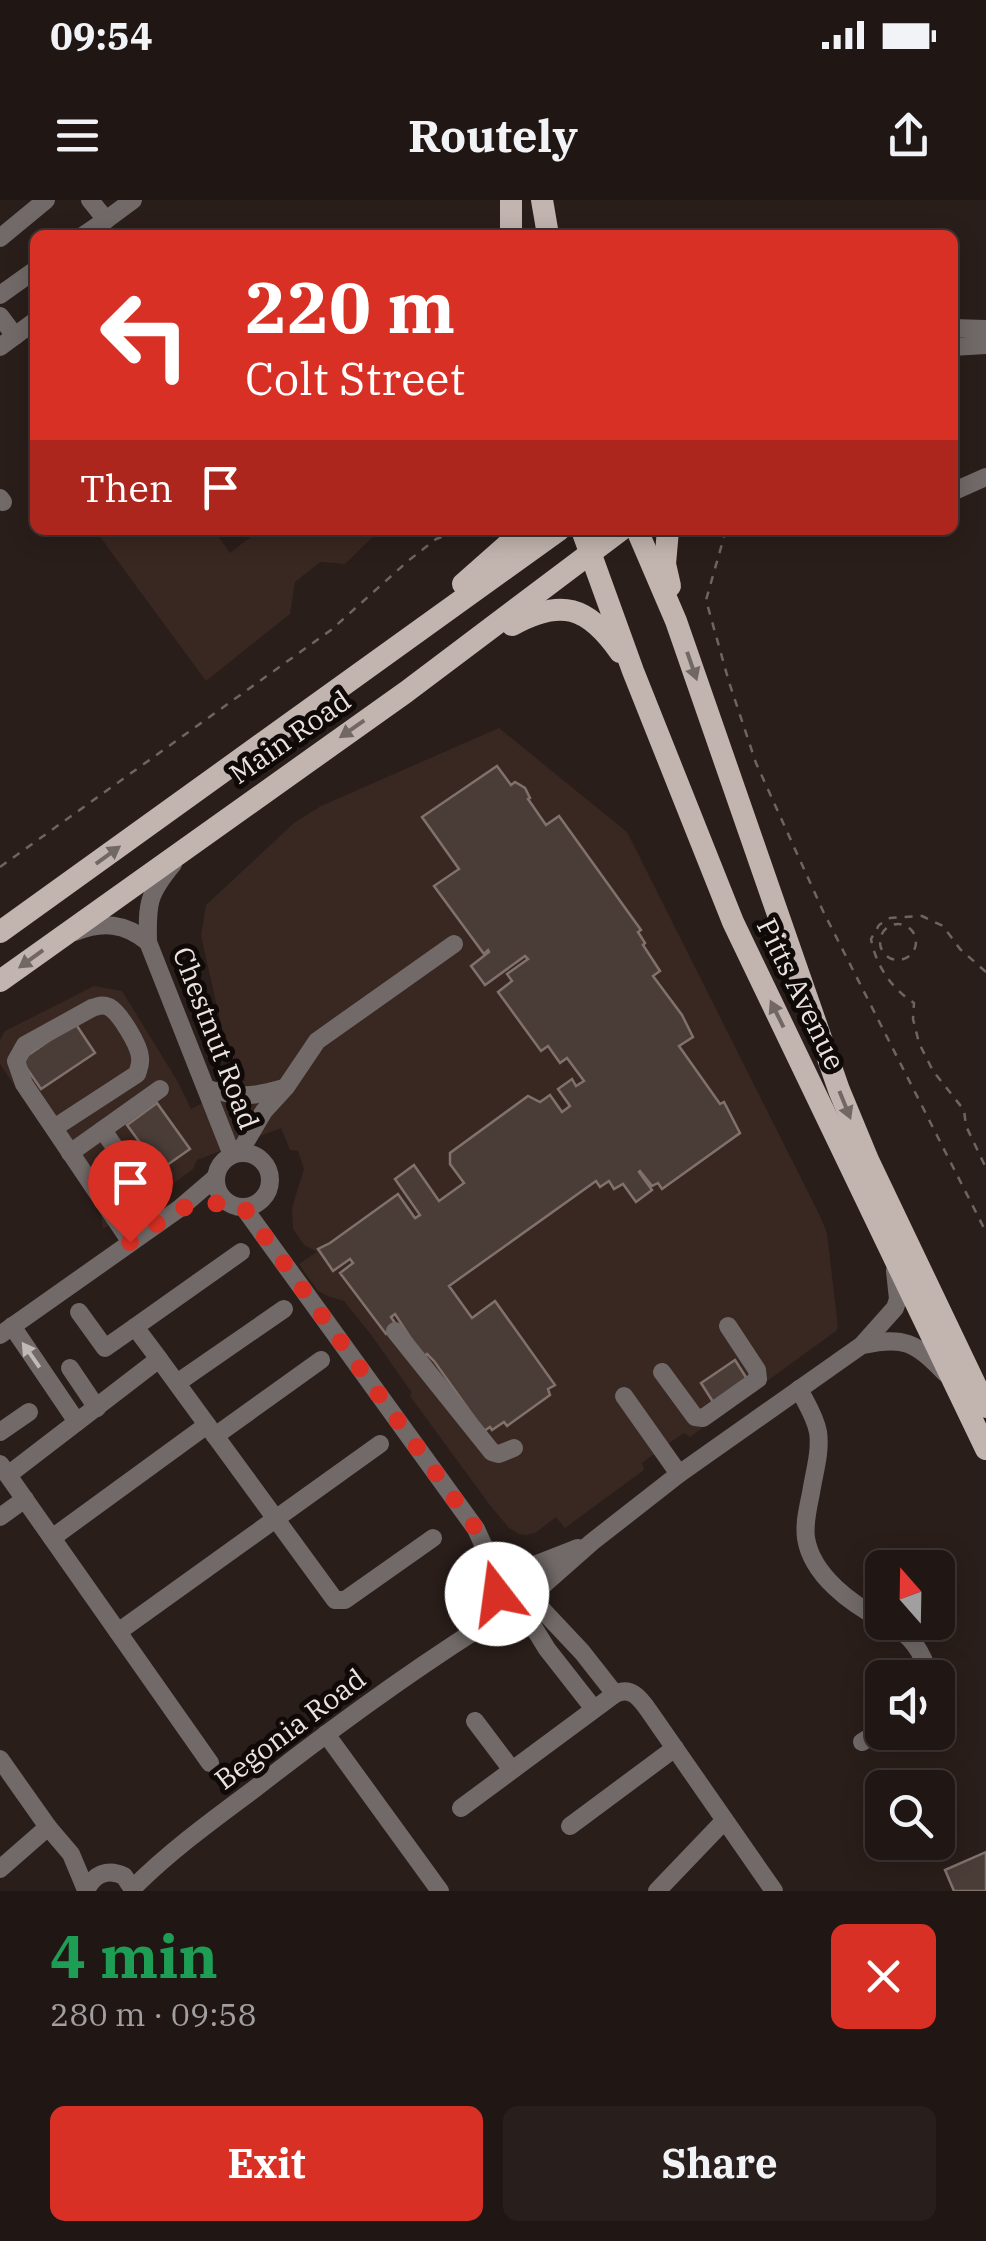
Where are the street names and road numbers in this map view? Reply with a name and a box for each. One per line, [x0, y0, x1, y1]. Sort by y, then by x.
street label: Main Road [222, 681, 358, 792]
street label: Pitts Avenue [749, 912, 854, 1076]
street label: Chestnut Road [165, 941, 268, 1134]
street label: Begonia Road [207, 1660, 373, 1798]

